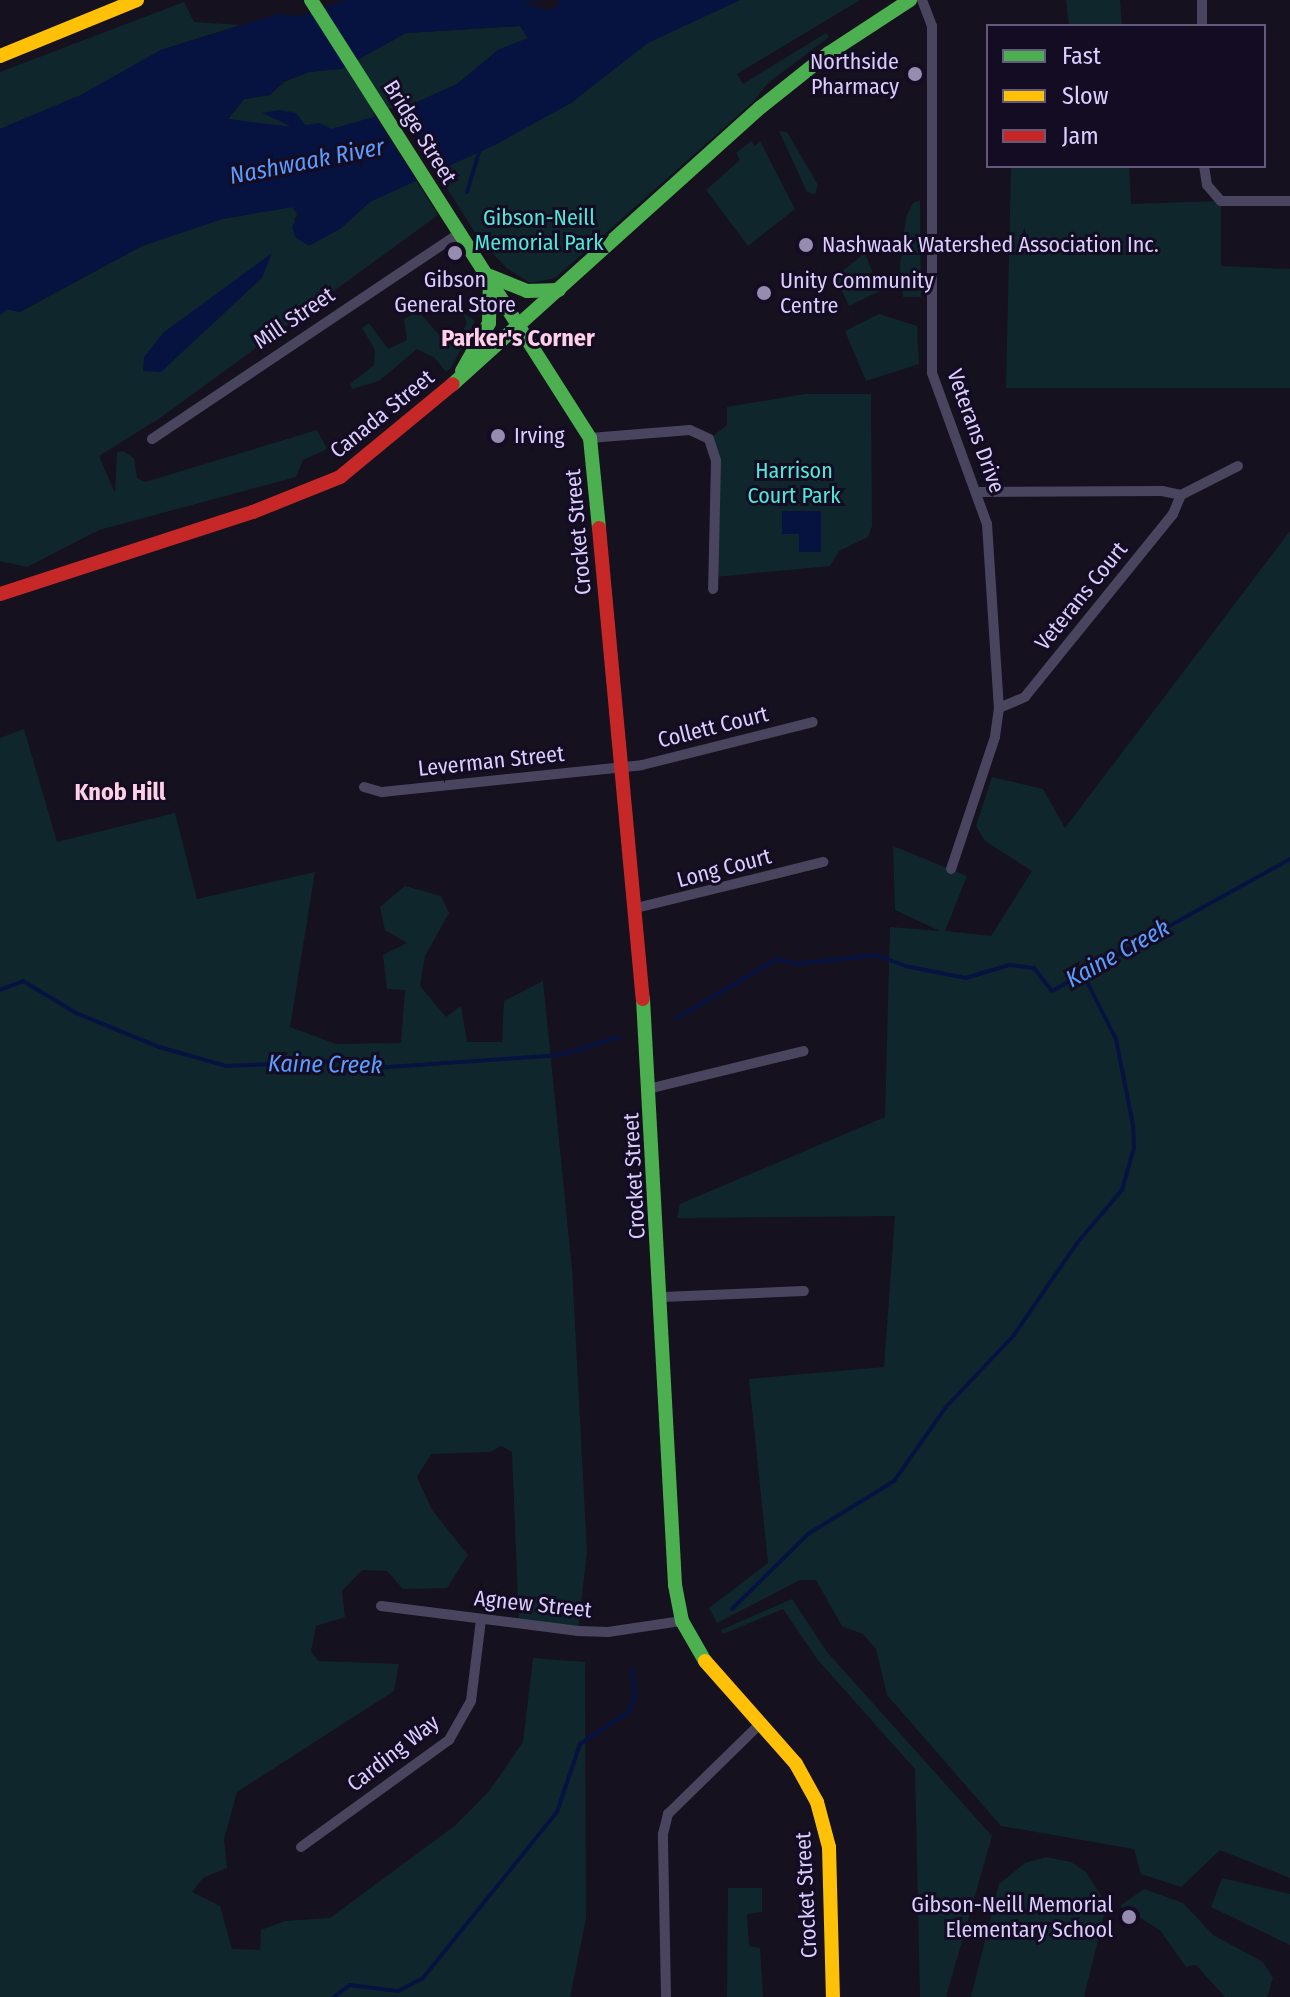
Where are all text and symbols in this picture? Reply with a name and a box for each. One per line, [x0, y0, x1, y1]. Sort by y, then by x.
legend [986, 24, 1266, 168]
text: Fast [1062, 42, 1101, 70]
place label: Northside Pharmacy [810, 48, 899, 100]
marker: Northside Pharmacy [906, 65, 924, 83]
street label: Bridge Street [378, 75, 462, 189]
text: Slow [1062, 82, 1108, 110]
text: Jam [1062, 122, 1099, 150]
water label: Nashwaak River [227, 133, 387, 191]
park label: Gibson-Neill Memorial Park [475, 204, 603, 256]
place label: Nashwaak Watershed Association Inc. [822, 232, 1159, 258]
marker: Nashwaak Watershed Association Inc. [797, 236, 815, 254]
marker: Gibson General Store [446, 244, 464, 262]
place label: Gibson General Store [394, 266, 516, 318]
place label: Unity Community Centre [780, 267, 934, 318]
street label: Mill Street [248, 281, 340, 355]
marker: Unity Community Centre [755, 284, 773, 302]
district label: Parker's Corner [441, 325, 595, 353]
street label: Canada Street [325, 364, 439, 464]
street label: Veterans Drive [941, 366, 1011, 496]
place label: Irving [514, 423, 565, 449]
marker: Irving [489, 427, 507, 445]
park label: Harrison Court Park [748, 457, 840, 508]
street label: Crocket Street [559, 468, 597, 596]
street label: Veterans Court [1029, 536, 1133, 656]
street label: Collett Court [655, 701, 771, 753]
street label: Leverman Street [417, 740, 565, 782]
district label: Knob Hill [74, 779, 166, 807]
street label: Long Court [674, 843, 774, 893]
water label: Kaine Creek [1061, 914, 1175, 994]
water label: Kaine Creek [268, 1050, 382, 1080]
street label: Crocket Street [618, 1112, 650, 1240]
street label: Agnew Street [473, 1585, 593, 1623]
street label: Carding Way [342, 1709, 444, 1797]
street label: Crocket Street [790, 1831, 822, 1959]
place label: Gibson-Neill Memorial Elementary School [911, 1891, 1113, 1942]
marker: Gibson-Neill Memorial Elementary School [1120, 1908, 1138, 1926]

